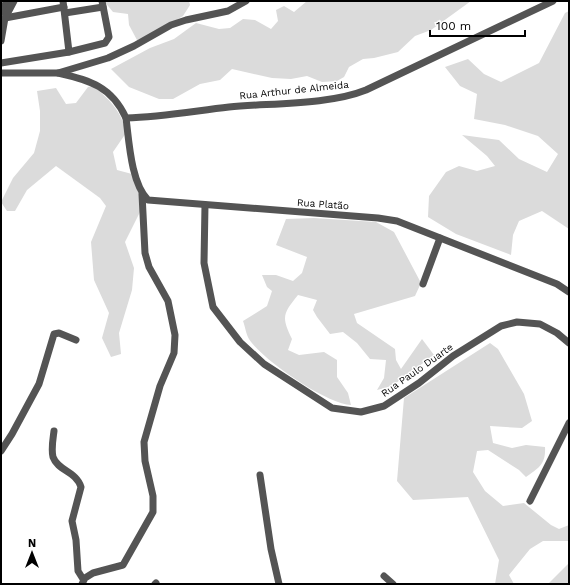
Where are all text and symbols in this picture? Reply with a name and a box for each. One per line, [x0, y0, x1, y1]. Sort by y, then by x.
scale bar [430, 12, 525, 38]
text: 100 m [436, 19, 471, 33]
street label: Rua Arthur de Almeida [239, 79, 350, 101]
street label: Rua Platão [297, 197, 349, 211]
street label: Rua Paulo Duarte [379, 341, 455, 399]
north arrow [12, 533, 52, 573]
text: N [28, 537, 36, 550]

